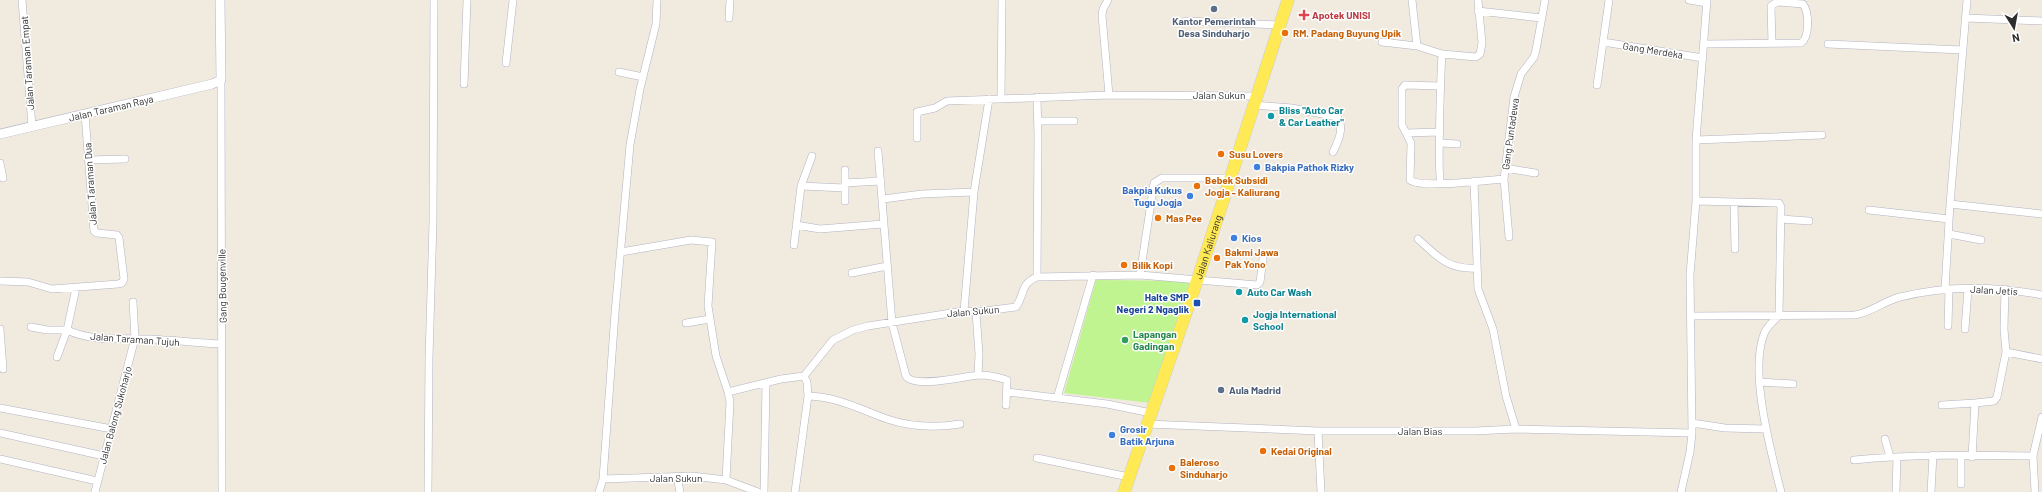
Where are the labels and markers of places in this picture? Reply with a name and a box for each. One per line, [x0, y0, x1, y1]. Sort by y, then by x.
marker: Kantor Pemerintah Desa Sinduharjo [1209, 4, 1219, 14]
place label: Apotek UNISI [1312, 9, 1371, 21]
marker: Apotek UNISI [1299, 10, 1309, 20]
place label: Kantor Pemerintah Desa Sinduharjo [1172, 15, 1256, 39]
place label: RM. Padang Buyung Upik [1293, 27, 1402, 39]
marker: RM. Padang Buyung Upik [1280, 28, 1290, 38]
place label: Bliss "Auto Car & Car Leather" [1279, 104, 1344, 128]
marker: Bliss "Auto Car & Car Leather" [1266, 111, 1276, 121]
place label: Susu Lovers [1229, 148, 1283, 160]
marker: Susu Lovers [1216, 149, 1226, 159]
place label: Bakpia Pathok Rizky [1265, 161, 1354, 173]
marker: Bakpia Pathok Rizky [1252, 162, 1262, 172]
place label: Bebek Subsidi Jogja - Kaliurang [1205, 174, 1280, 198]
marker: Bebek Subsidi Jogja - Kaliurang [1192, 181, 1202, 191]
place label: Bakpia Kukus Tugu Jogja [1122, 184, 1182, 208]
marker: Bakpia Kukus Tugu Jogja [1185, 191, 1195, 201]
place label: Mas Pee [1166, 212, 1203, 224]
marker: Mas Pee [1153, 213, 1163, 223]
place label: Kios [1242, 232, 1261, 244]
marker: Kios [1229, 233, 1239, 243]
place label: Bakmi Jawa Pak Yono [1225, 246, 1279, 270]
marker: Bakmi Jawa Pak Yono [1212, 253, 1222, 263]
place label: Bilik Kopi [1132, 259, 1173, 271]
marker: Bilik Kopi [1119, 260, 1129, 270]
place label: Auto Car Wash [1247, 286, 1312, 298]
marker: Auto Car Wash [1234, 287, 1244, 297]
place label: Halte SMP Negeri 2 Ngaglik [1117, 291, 1190, 315]
marker: Halte SMP Negeri 2 Ngaglik [1192, 298, 1202, 308]
place label: Jogja International School [1253, 308, 1337, 332]
marker: Jogja International School [1240, 315, 1250, 325]
place label: Lapangan Gadingan [1133, 328, 1177, 352]
marker: Lapangan Gadingan [1120, 335, 1130, 345]
place label: Aula Madrid [1229, 384, 1281, 396]
marker: Aula Madrid [1216, 385, 1226, 395]
place label: Grosir Batik Arjuna [1120, 423, 1174, 447]
marker: Grosir Batik Arjuna [1107, 430, 1117, 440]
place label: Kedai Original [1271, 445, 1332, 457]
marker: Kedai Original [1258, 446, 1268, 456]
place label: Baleroso Sinduharjo [1180, 456, 1228, 480]
marker: Baleroso Sinduharjo [1167, 463, 1177, 473]

